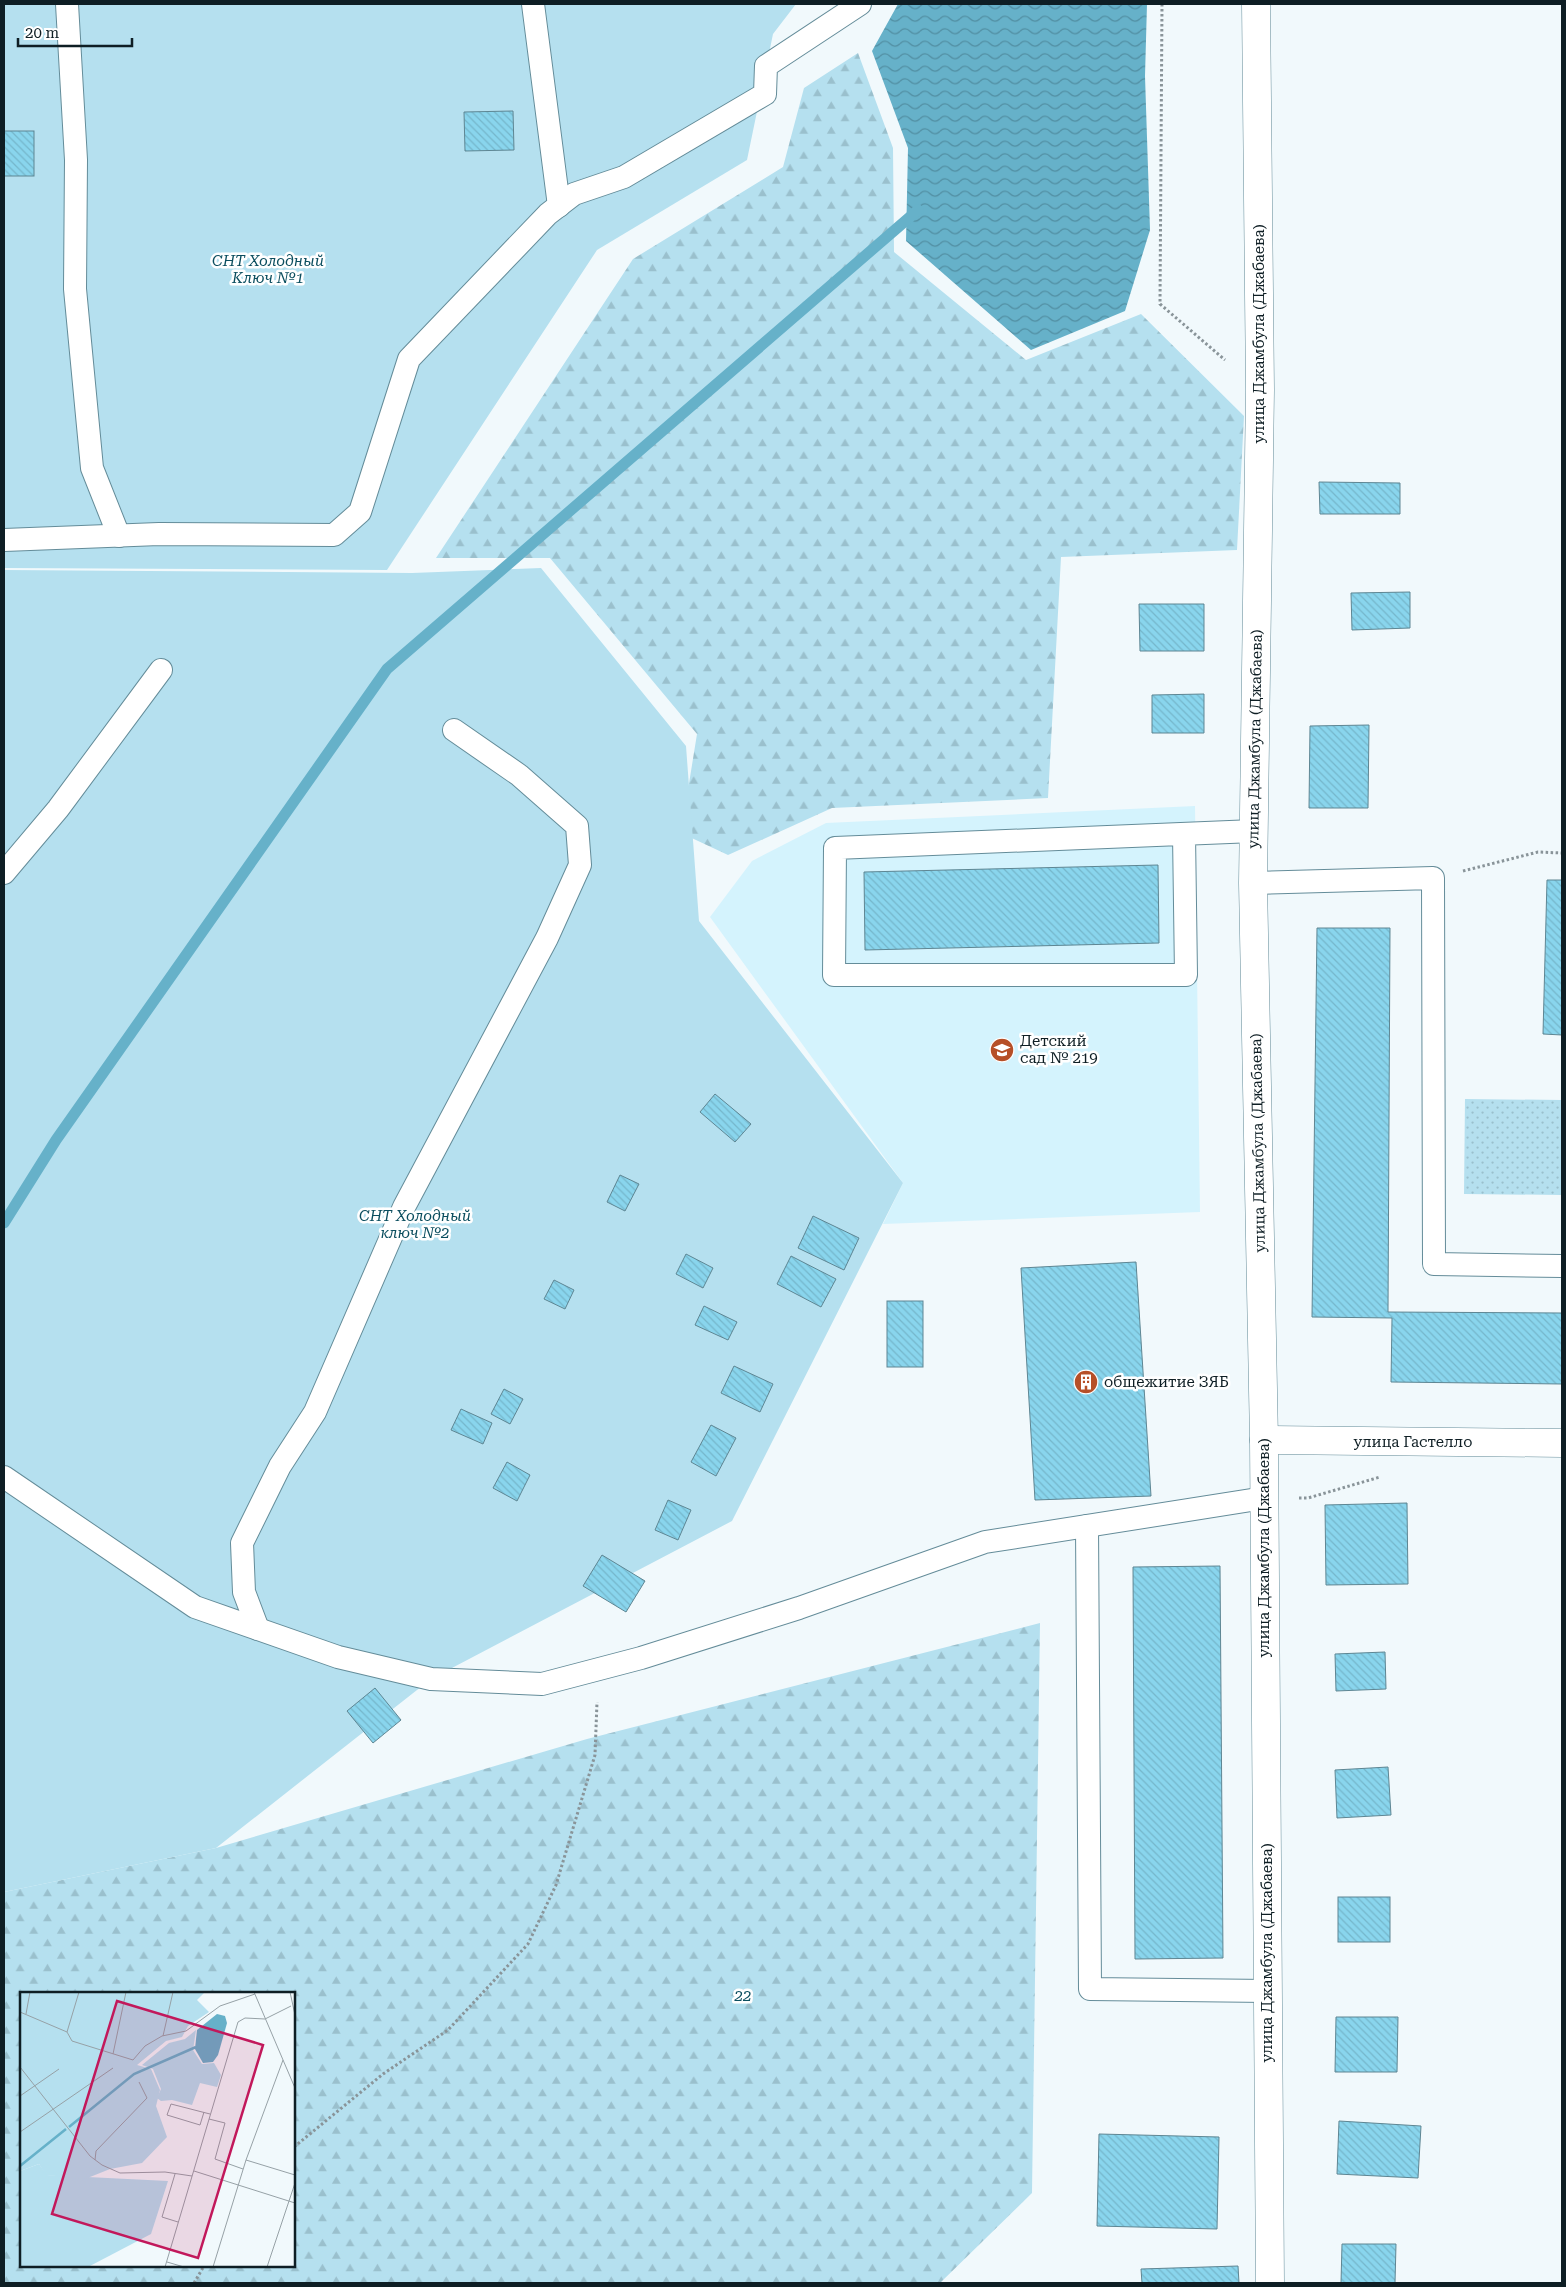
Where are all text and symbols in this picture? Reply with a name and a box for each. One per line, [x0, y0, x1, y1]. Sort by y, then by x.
scale bar [18, 15, 131, 47]
text: 20 m [25, 24, 60, 42]
street label: улица Джамбула (Джабаева) [1250, 224, 1268, 444]
park label: СНТ Холодный Ключ №1 [212, 252, 324, 287]
street label: улица Джамбула (Джабаева) [1244, 629, 1266, 849]
place label: Детский сад № 219 [1020, 1032, 1098, 1067]
street label: улица Джамбула (Джабаева) [1247, 1033, 1269, 1253]
school or university icon: Детский сад № 219 [989, 1037, 1015, 1063]
park label: СНТ Холодный ключ №2 [359, 1207, 471, 1242]
building icon: общежитие ЗЯБ [1073, 1369, 1099, 1395]
place label: общежитие ЗЯБ [1104, 1373, 1229, 1391]
street label: улица Гастелло [1354, 1433, 1472, 1451]
street label: улица Джамбула (Джабаева) [1255, 1438, 1273, 1658]
street label: улица Джамбула (Джабаева) [1258, 1843, 1276, 2063]
park label: 22 [734, 1987, 751, 2005]
inset map [20, 1992, 295, 2267]

